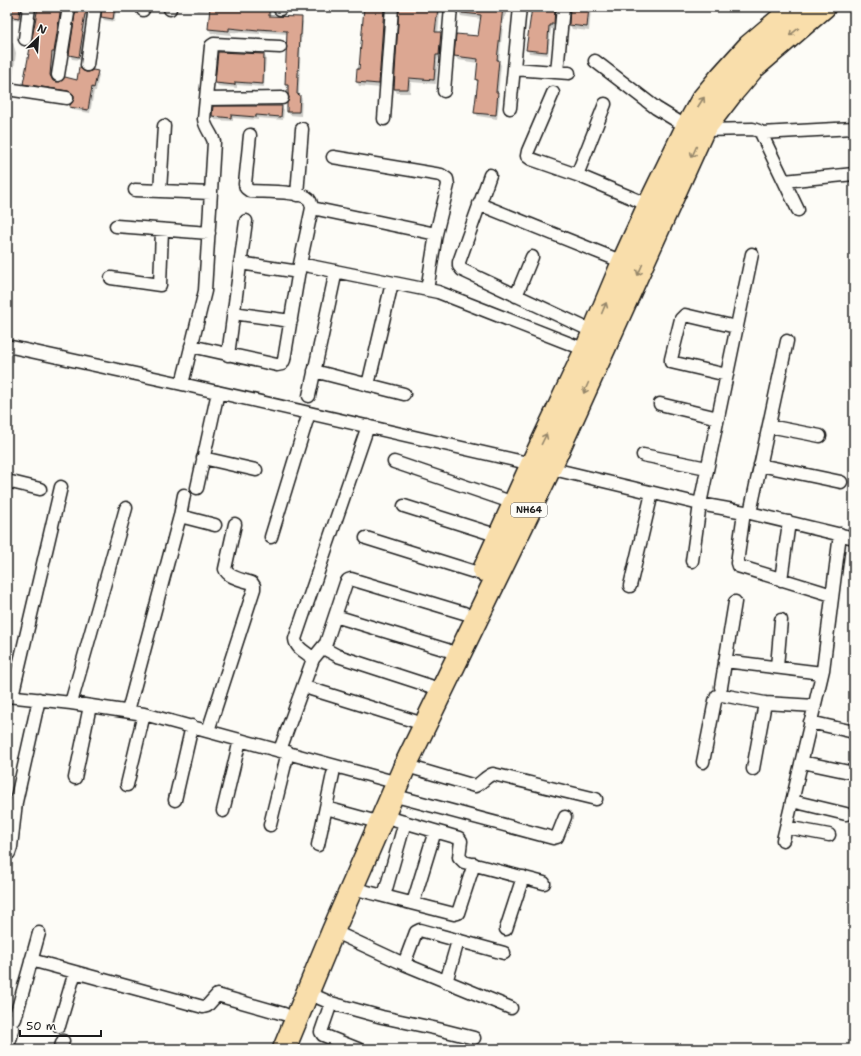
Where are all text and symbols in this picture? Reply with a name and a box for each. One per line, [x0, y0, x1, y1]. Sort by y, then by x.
north arrow [18, 18, 58, 58]
text: N [35, 21, 49, 38]
one-way arrow [789, 28, 800, 37]
one-way arrow [697, 97, 705, 108]
one-way arrow [690, 145, 697, 157]
one-way arrow [636, 264, 643, 276]
one-way arrow [601, 303, 608, 315]
one-way arrow [582, 382, 589, 394]
one-way arrow [541, 433, 548, 445]
road number: NH64 [511, 503, 547, 517]
scale bar [20, 1012, 101, 1038]
text: 50 m [26, 1018, 56, 1034]

